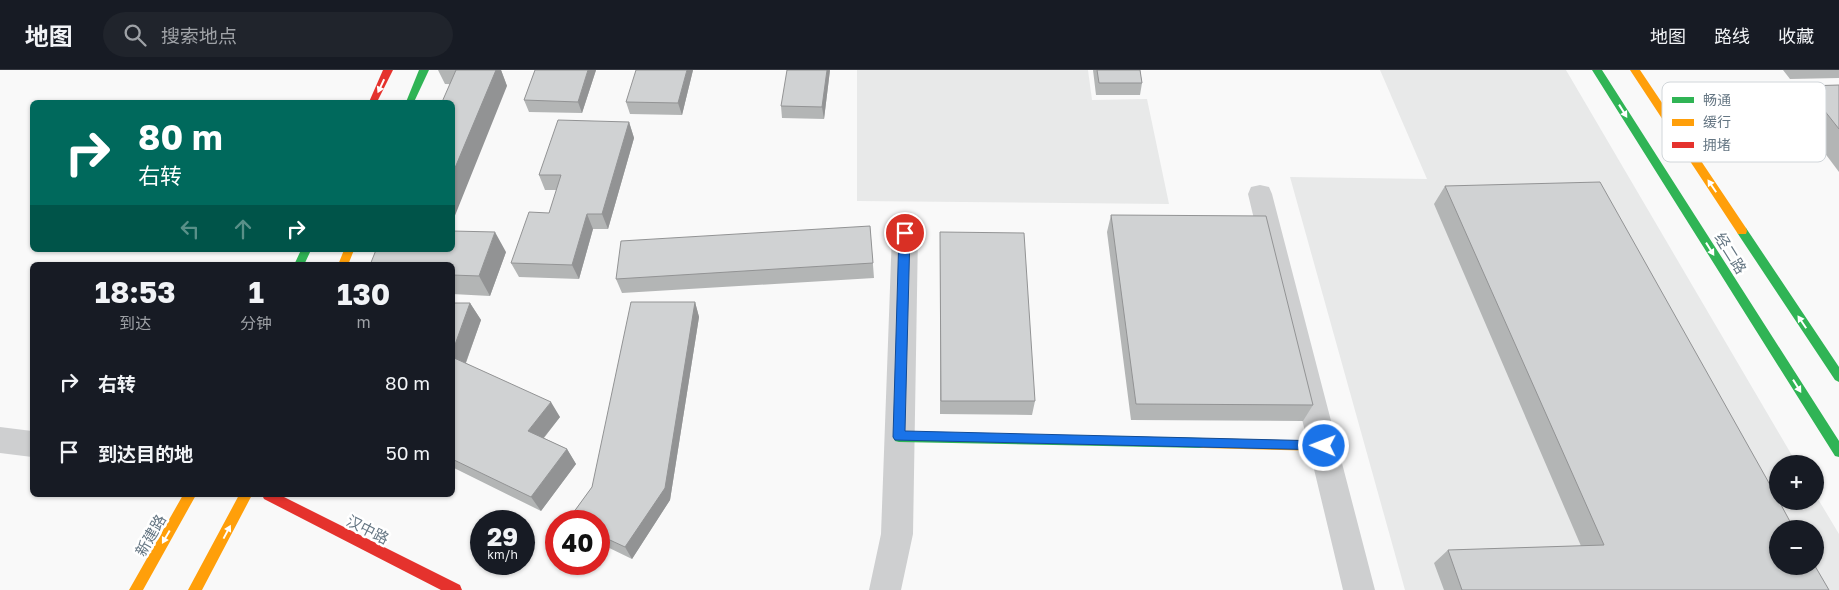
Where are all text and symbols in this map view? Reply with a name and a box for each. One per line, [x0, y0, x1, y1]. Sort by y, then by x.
search box [103, 12, 453, 57]
text: 地图 [25, 21, 73, 50]
icon: search [121, 21, 149, 49]
text: 搜索地点 [161, 24, 237, 47]
text: 地图 [1650, 25, 1686, 47]
text: 路线 [1714, 25, 1750, 47]
text: 收藏 [1778, 25, 1814, 47]
one-way arrow [376, 79, 384, 93]
legend [1662, 82, 1826, 162]
text: 畅通 [1703, 91, 1731, 108]
one-way arrow [1618, 105, 1628, 118]
text: 缓行 [1703, 113, 1731, 130]
text: 80 m [138, 116, 223, 158]
icon: right [55, 120, 120, 185]
text: 拥堵 [1703, 136, 1731, 153]
text: 右转 [138, 162, 182, 189]
one-way arrow [1708, 180, 1717, 193]
pin [884, 212, 926, 254]
icon: left [176, 215, 204, 243]
icon: ahead [229, 215, 257, 243]
icon: right [282, 215, 310, 243]
icon: arrive [891, 219, 919, 247]
street label: 经二路 [1711, 229, 1751, 277]
one-way arrow [1705, 242, 1715, 255]
text: 18:53 [95, 274, 176, 310]
text: 1 [249, 274, 264, 310]
text: 130 [337, 276, 390, 312]
text: m [357, 312, 371, 332]
text: 到达 [119, 313, 151, 333]
text: 分钟 [240, 313, 272, 333]
one-way arrow [1797, 315, 1807, 329]
icon: right [55, 368, 83, 396]
text: 80 m [385, 371, 430, 394]
text: 右转 [98, 372, 136, 395]
one-way arrow [1792, 379, 1802, 392]
position arrow [1297, 419, 1349, 471]
icon: arrive [55, 438, 83, 466]
text: 50 m [386, 441, 430, 464]
text: 到达目的地 [98, 442, 193, 465]
map controls [1769, 455, 1824, 575]
button: + [1769, 455, 1824, 510]
speed limit sign: 40 [545, 510, 610, 575]
street label: 新建路 [131, 511, 169, 559]
street label: 汉中路 [344, 511, 392, 547]
button: − [1769, 520, 1824, 575]
text: 29 [487, 521, 518, 552]
one-way arrow [222, 525, 231, 538]
one-way arrow [162, 530, 170, 545]
text: km/h [487, 547, 518, 562]

